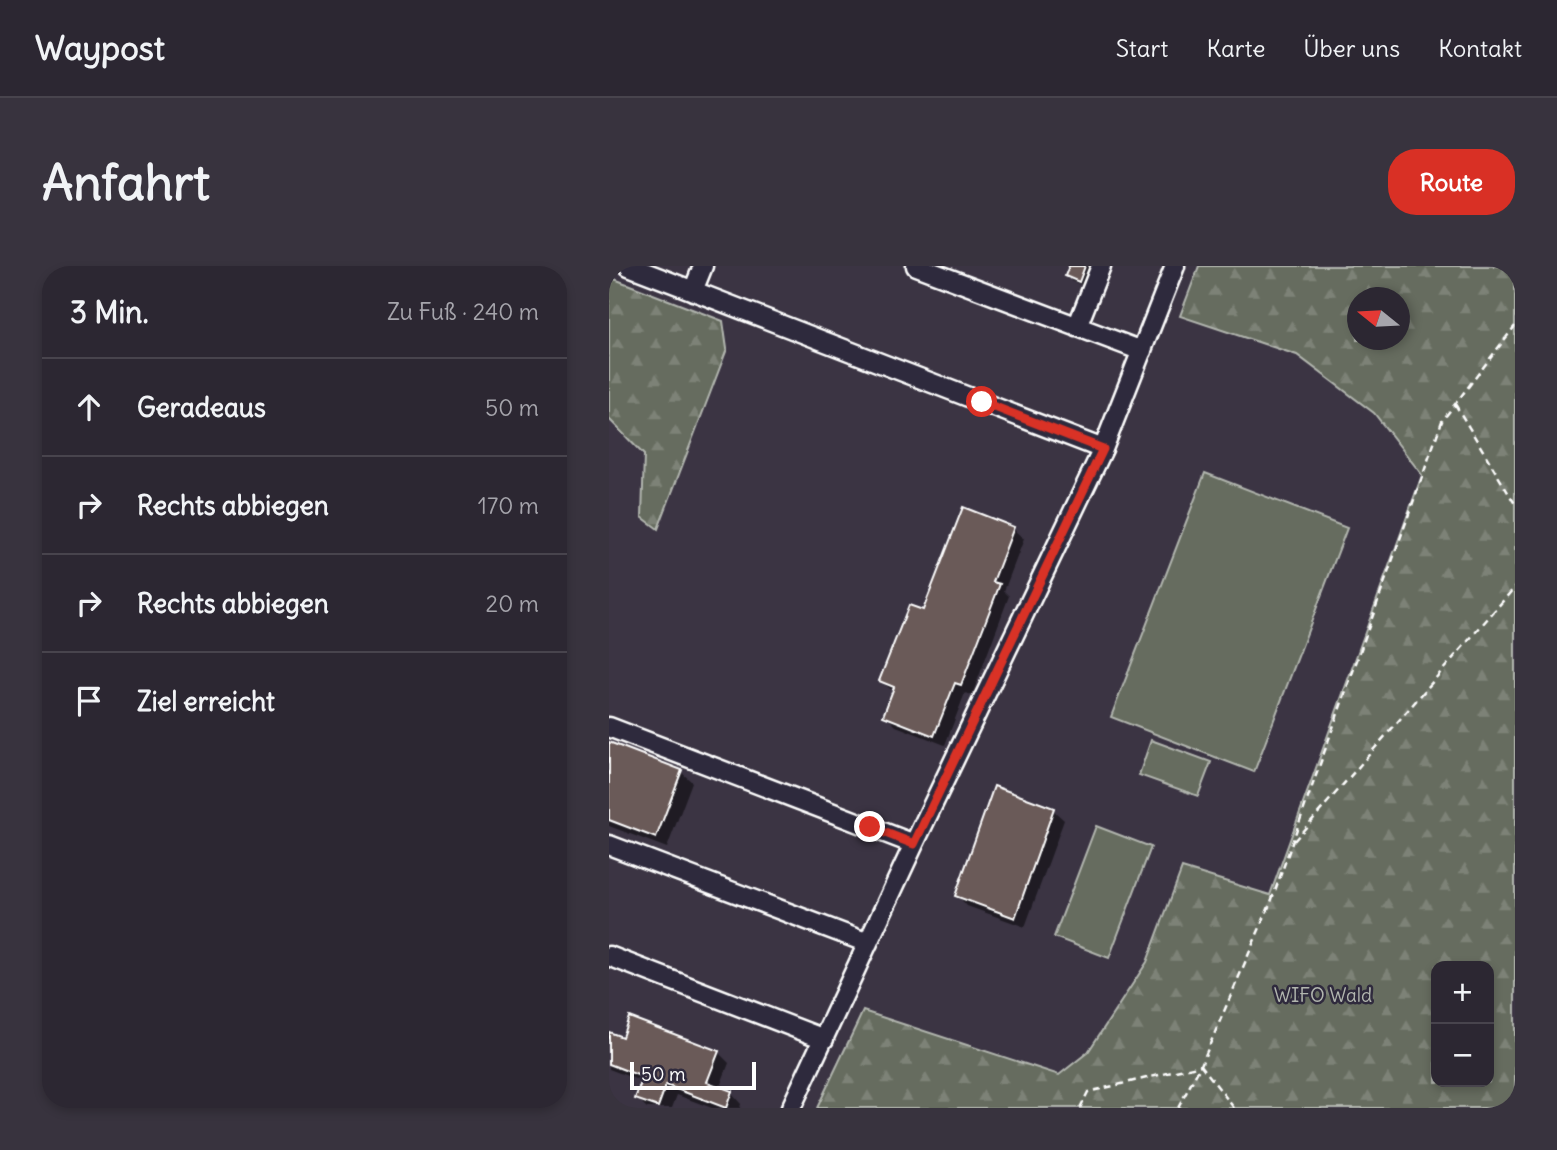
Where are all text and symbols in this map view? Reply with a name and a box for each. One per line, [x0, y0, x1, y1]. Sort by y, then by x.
text: Waypost [35, 27, 165, 69]
text: Start [1116, 33, 1168, 63]
text: Karte [1206, 33, 1265, 63]
text: Über uns [1303, 33, 1400, 63]
text: Kontakt [1438, 33, 1522, 63]
button: Route [1388, 149, 1515, 215]
text: Anfahrt [42, 152, 210, 213]
north arrow [1347, 287, 1410, 350]
text: 3 Min. [70, 293, 149, 331]
text: Zu Fuß · 240 m [387, 297, 539, 326]
route start [966, 386, 997, 417]
icon: ahead [70, 388, 108, 426]
text: Geradeaus [137, 391, 266, 424]
text: 50 m [485, 393, 539, 422]
icon: right [70, 486, 108, 524]
text: Rechts abbiegen [137, 489, 329, 522]
text: 170 m [478, 491, 539, 520]
icon: right [70, 584, 108, 622]
text: Rechts abbiegen [137, 587, 329, 620]
text: 20 m [486, 589, 539, 618]
icon: arrive [70, 682, 108, 720]
text: Ziel erreicht [137, 685, 275, 718]
route end [854, 811, 885, 842]
map controls [1431, 961, 1494, 1087]
button: + [1431, 961, 1494, 1024]
park label: WIFO Wald [1274, 983, 1372, 1007]
button: − [1431, 1024, 1494, 1087]
scale bar [630, 1059, 756, 1091]
text: 50 m [641, 1062, 686, 1086]

